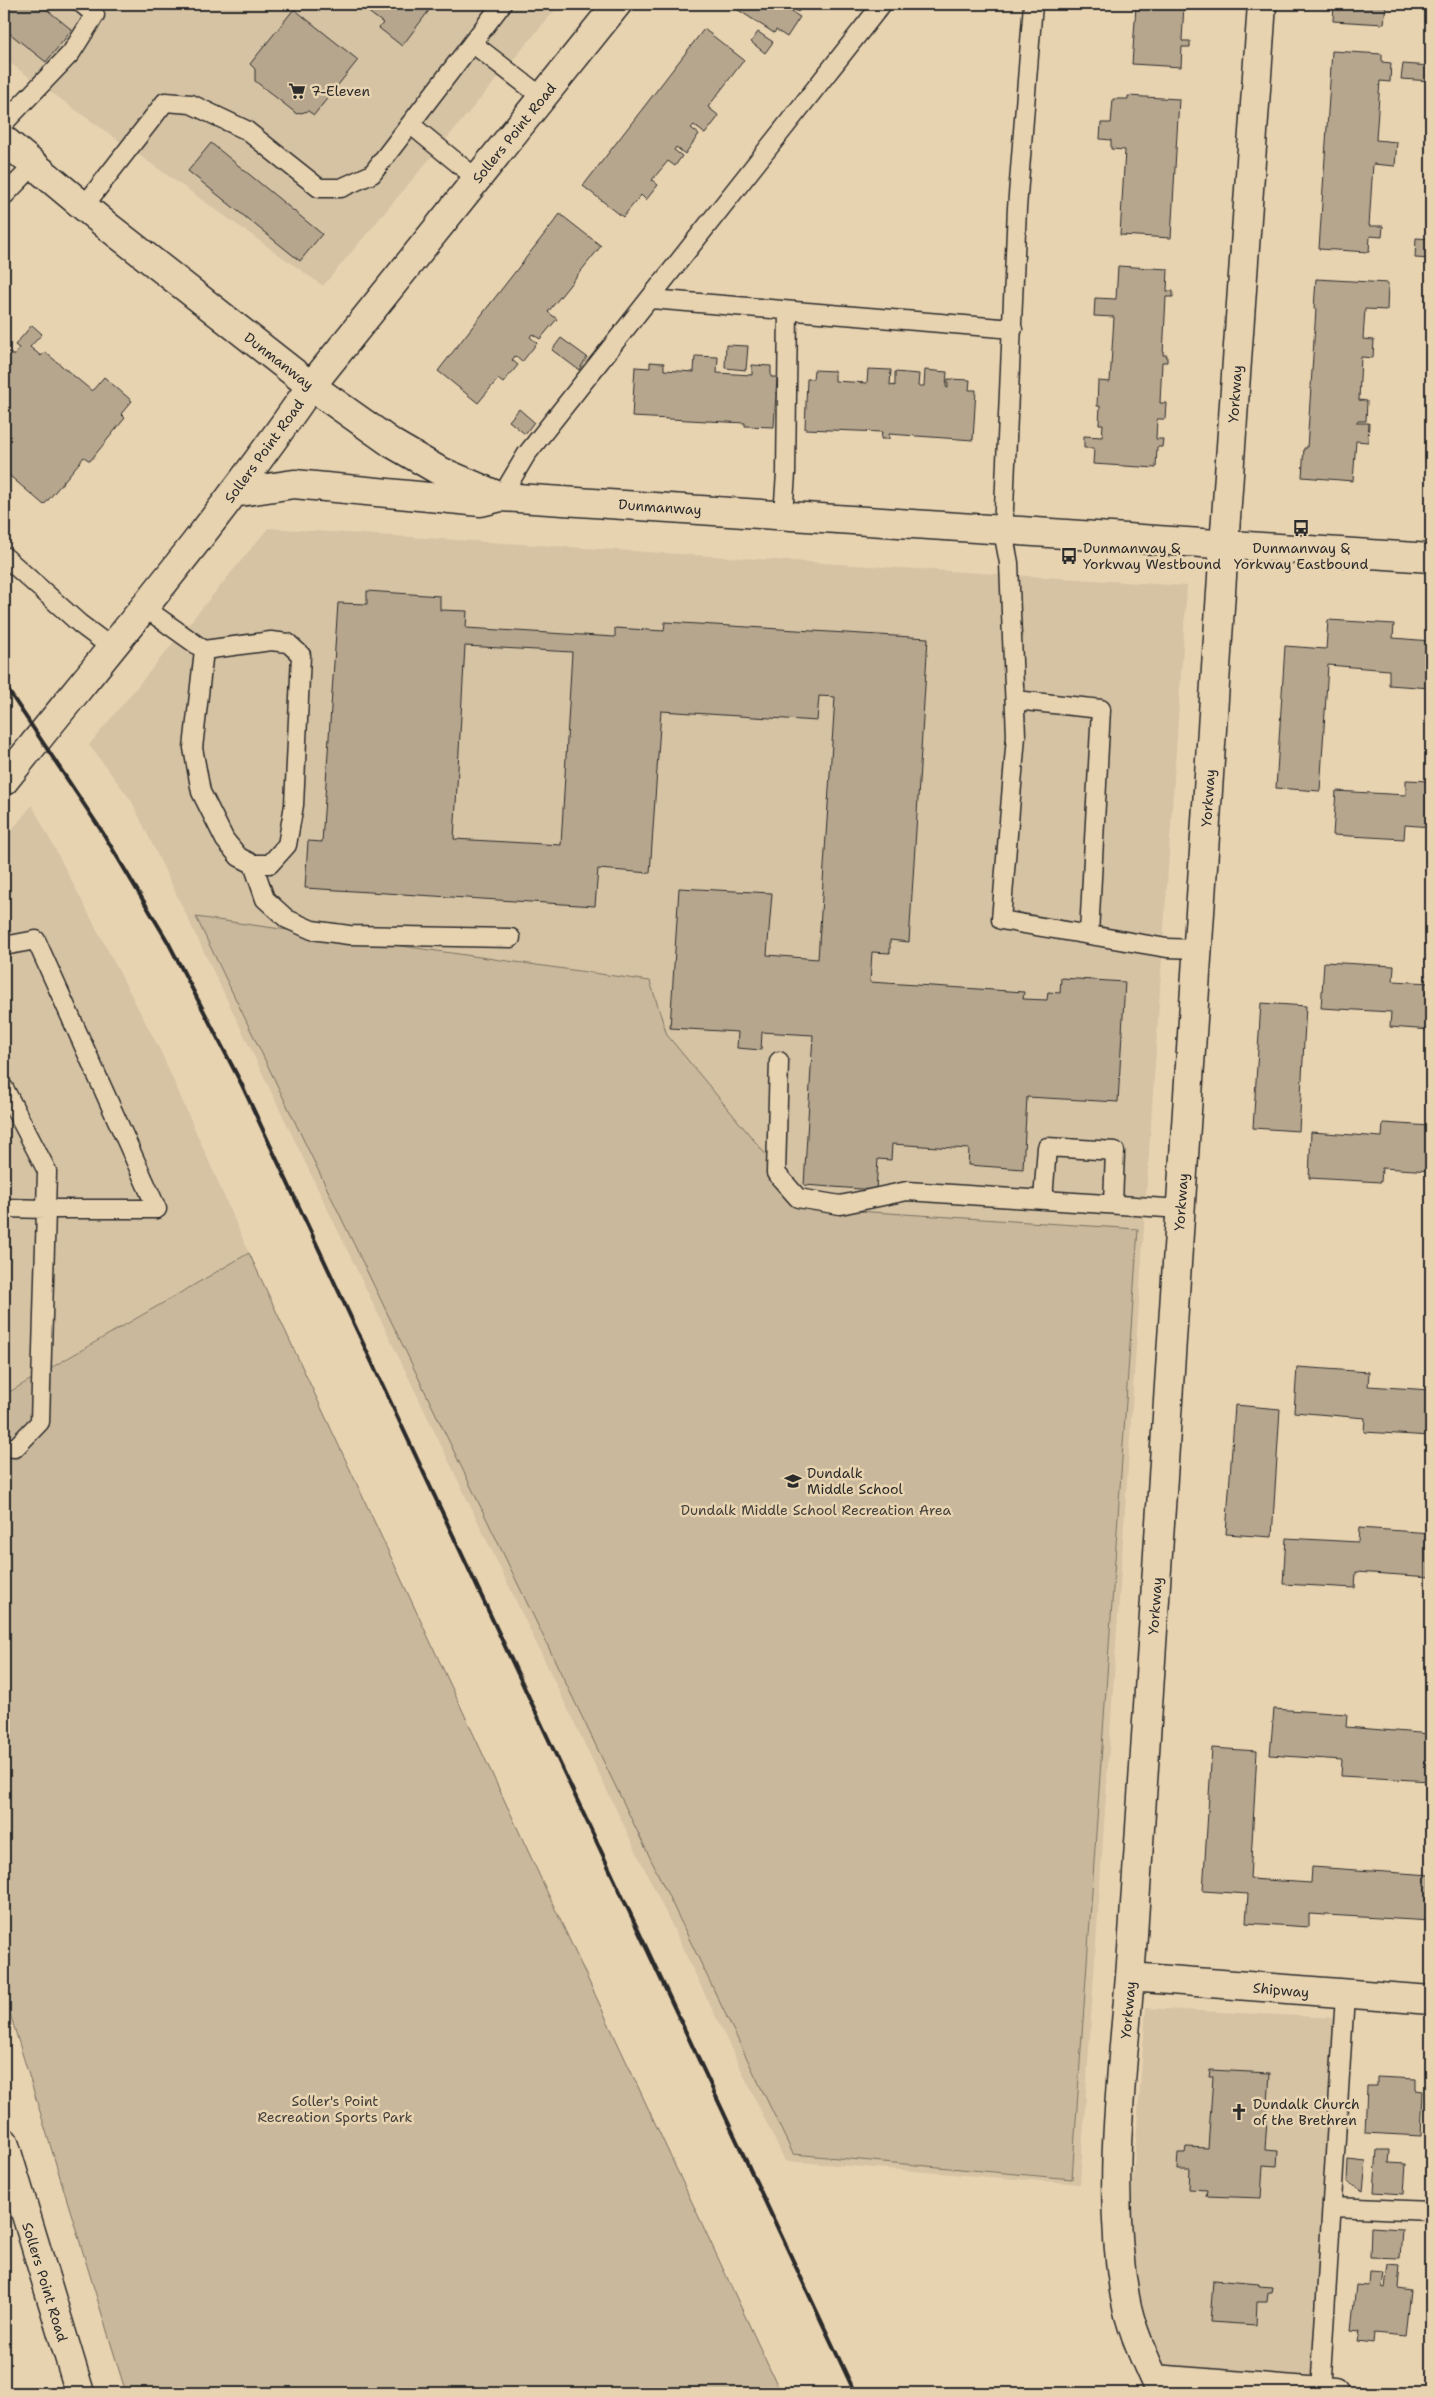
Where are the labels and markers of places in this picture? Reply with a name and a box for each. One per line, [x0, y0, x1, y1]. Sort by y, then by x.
supermarket icon: 7-Eleven [287, 81, 307, 101]
place label: 7-Eleven [311, 82, 370, 100]
bus stop icon: Dunmanway & Yorkway Eastbound [1291, 518, 1311, 538]
place label: Dunmanway & Yorkway Westbound [1083, 539, 1221, 573]
place label: Dunmanway & Yorkway Eastbound [1234, 539, 1368, 573]
bus stop icon: Dunmanway & Yorkway Westbound [1059, 546, 1079, 566]
place label: Dundalk Middle School [807, 1464, 903, 1498]
school or university icon: Dundalk Middle School [783, 1471, 803, 1491]
place label: Dundalk Church of the Brethren [1253, 2095, 1360, 2129]
church icon: Dundalk Church of the Brethren [1229, 2102, 1249, 2122]

